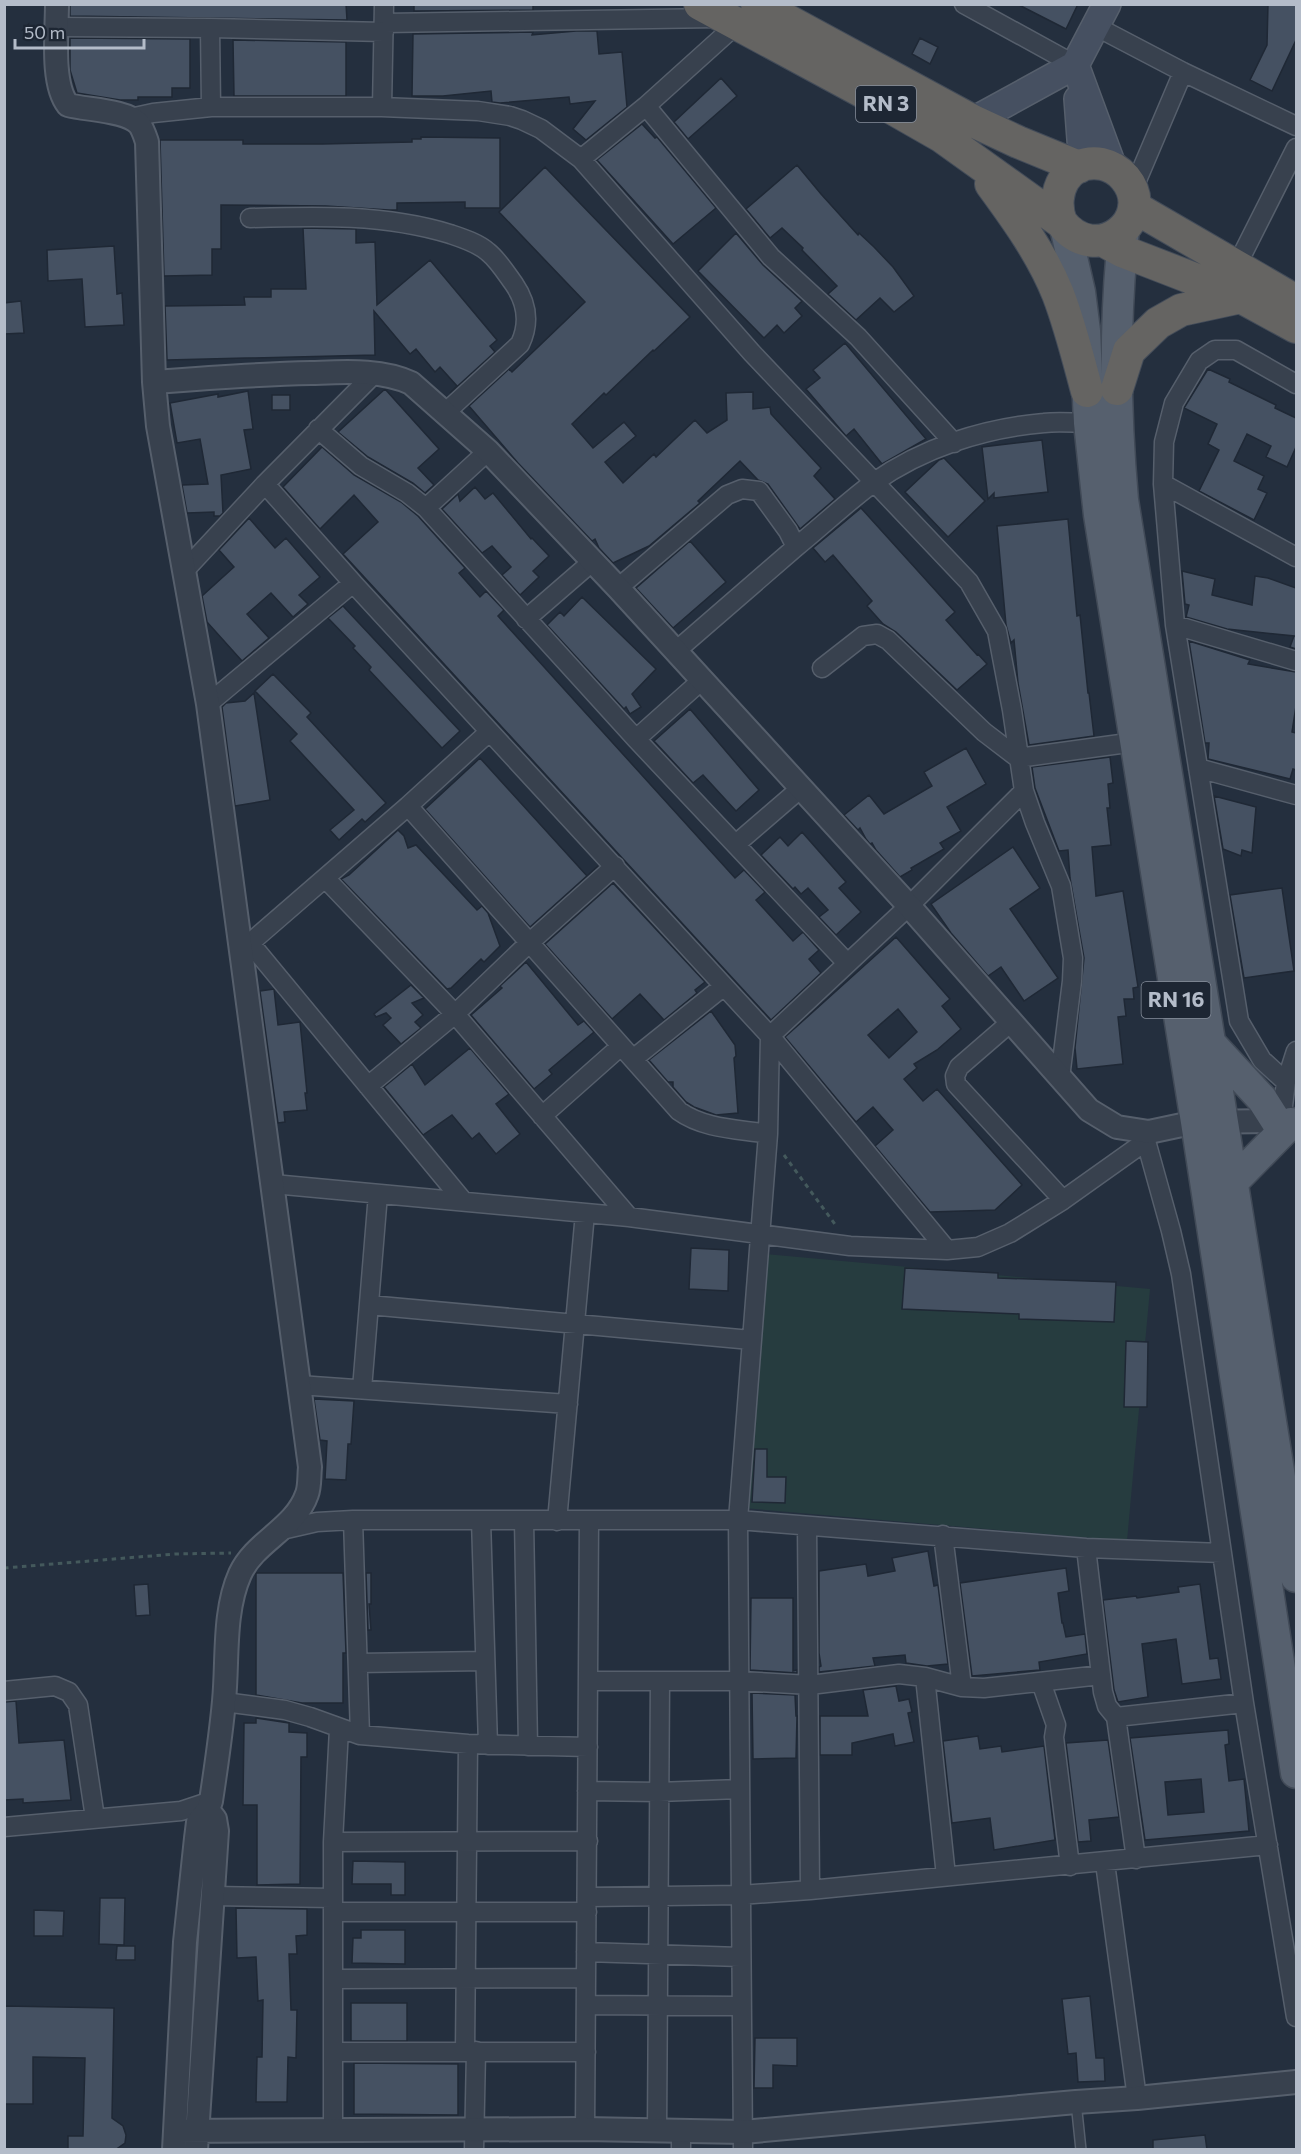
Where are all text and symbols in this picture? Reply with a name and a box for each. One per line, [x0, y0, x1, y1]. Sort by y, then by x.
scale bar [15, 12, 144, 50]
text: 50 m [24, 21, 65, 43]
road number: RN 3 [856, 86, 916, 122]
road number: RN 16 [1142, 982, 1210, 1018]

